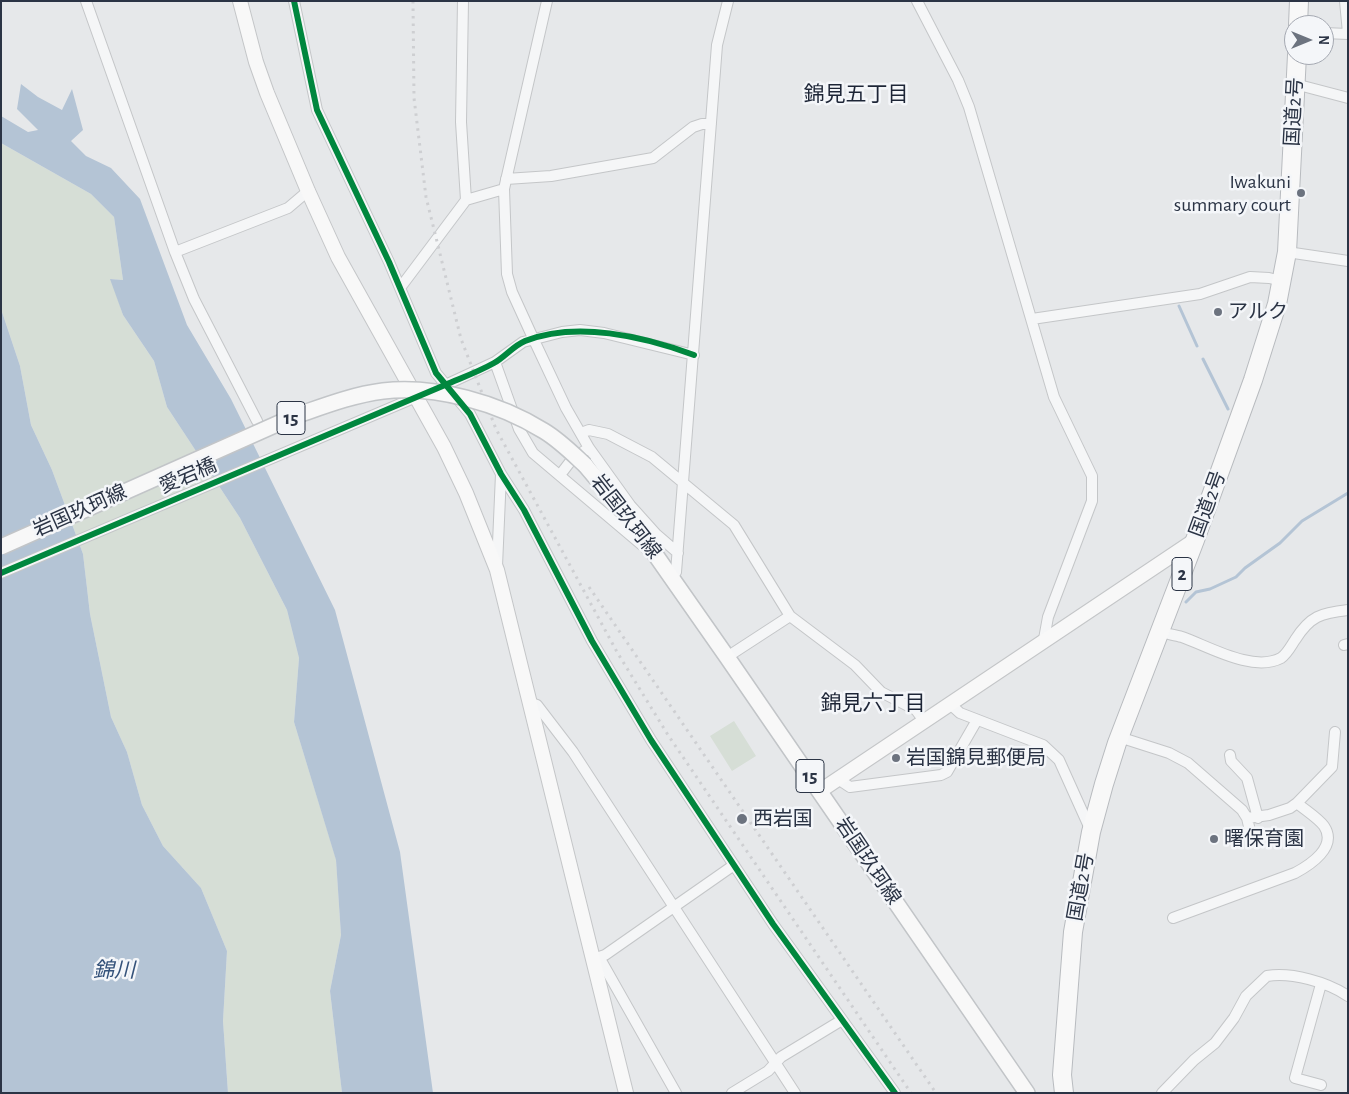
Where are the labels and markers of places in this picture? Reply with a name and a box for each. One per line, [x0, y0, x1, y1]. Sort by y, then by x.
place label: Iwakuni summary court [1174, 170, 1291, 217]
marker: Iwakuni summary court [1295, 187, 1307, 199]
place label: アルク [1228, 300, 1288, 324]
marker: アルク [1212, 306, 1224, 318]
place label: 岩国錦見郵便局 [906, 746, 1046, 770]
marker: 岩国錦見郵便局 [890, 752, 902, 764]
place label: 西岩国 [753, 807, 813, 831]
marker: 西岩国 [735, 812, 749, 826]
place label: 曙保育園 [1224, 827, 1304, 851]
marker: 曙保育園 [1208, 833, 1220, 845]

